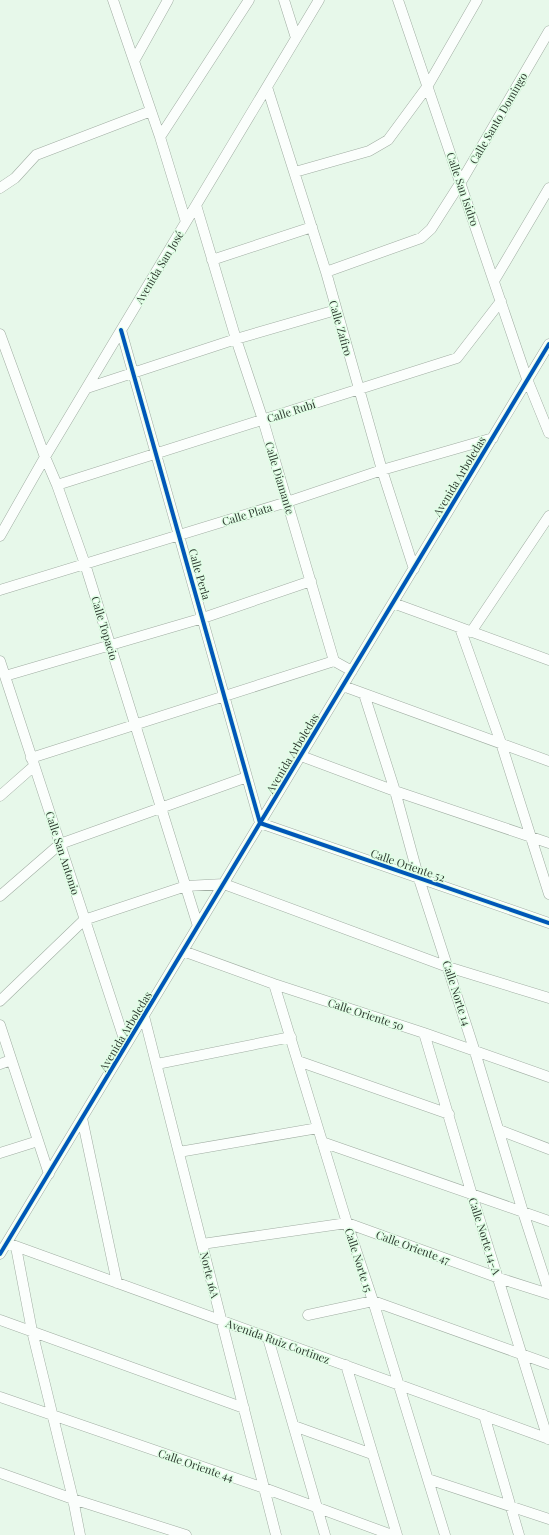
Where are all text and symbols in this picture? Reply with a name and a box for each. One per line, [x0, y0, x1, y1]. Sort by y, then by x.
street label: Calle Santo Domingo [466, 70, 530, 166]
street label: Calle San Isidro [443, 150, 483, 228]
street label: Avenida San José [131, 227, 187, 307]
street label: Calle Zafiro [326, 298, 356, 358]
street label: Calle Rubí [265, 396, 317, 426]
street label: Avenida Arboledas [429, 433, 489, 520]
street label: Calle Diamante [262, 440, 298, 517]
street label: Calle Plata [220, 499, 274, 529]
street label: Calle Perla [186, 547, 215, 602]
street label: Calle Topacio [88, 594, 122, 662]
street label: Avenida Arboledas [262, 710, 322, 797]
street label: Calle San Antonio [42, 809, 84, 897]
street label: Calle Oriente 52 [369, 845, 447, 885]
street label: Calle Norte 14 [439, 958, 475, 1028]
street label: Avenida Arboledas [95, 988, 155, 1075]
street label: Calle Oriente 50 [326, 995, 406, 1034]
street label: Calle Norte 14-A [465, 1196, 505, 1276]
street label: Calle Norte 15 [342, 1226, 377, 1294]
street label: Calle Oriente 47 [374, 1227, 453, 1268]
street label: Norte 16A [197, 1250, 223, 1300]
street label: Avenida Ruiz Cortinez [223, 1315, 332, 1367]
street label: Calle Oriente 44 [156, 1445, 236, 1485]

